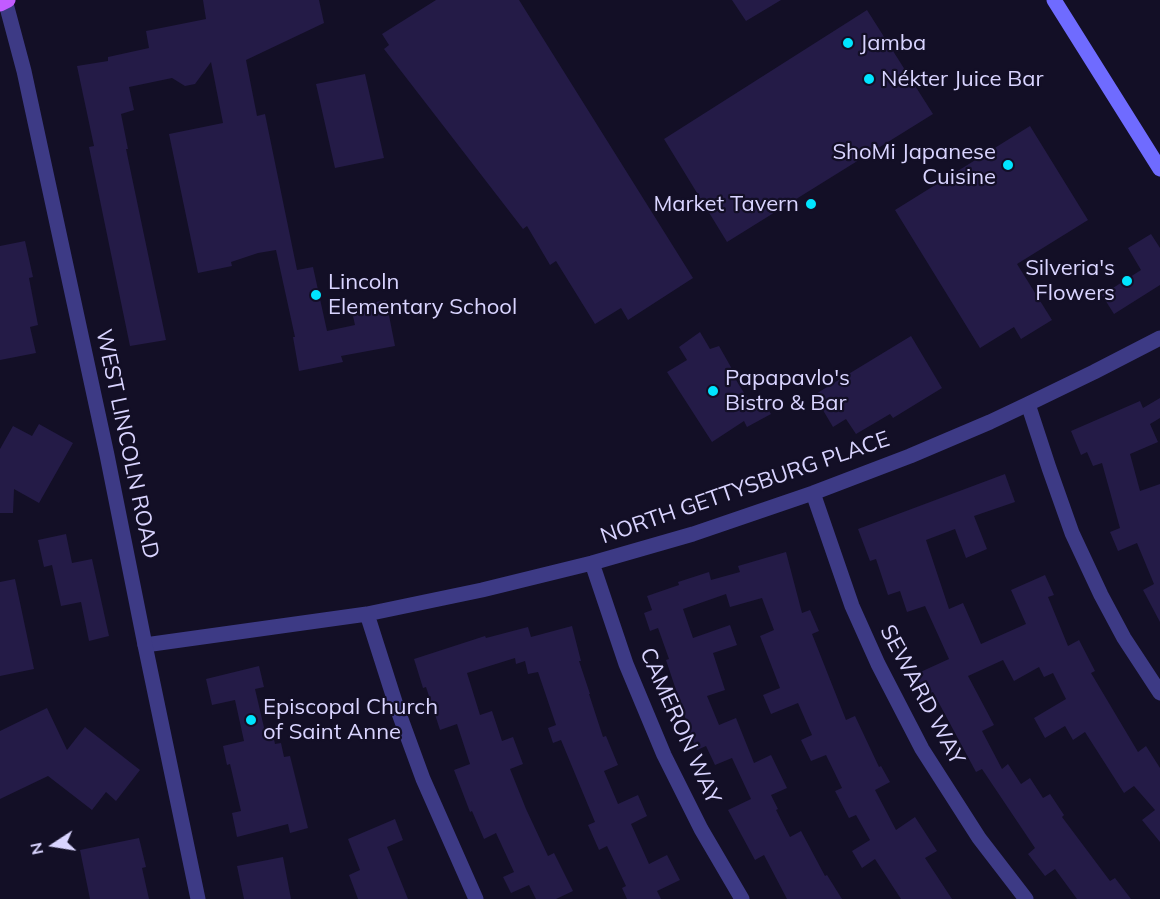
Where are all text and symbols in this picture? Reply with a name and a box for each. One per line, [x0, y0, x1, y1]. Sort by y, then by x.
place label: Jamba [860, 30, 926, 56]
marker: Jamba [841, 36, 855, 50]
place label: Nékter Juice Bar [881, 66, 1043, 92]
marker: Nékter Juice Bar [862, 72, 876, 86]
place label: ShoMi Japanese Cuisine [832, 139, 996, 190]
marker: ShoMi Japanese Cuisine [1001, 158, 1015, 172]
place label: Market Tavern [653, 191, 799, 217]
marker: Market Tavern [804, 197, 818, 211]
place label: Silveria's Flowers [1025, 255, 1115, 306]
place label: Lincoln Elementary School [328, 269, 517, 320]
marker: Silveria's Flowers [1120, 274, 1134, 288]
marker: Lincoln Elementary School [309, 288, 323, 302]
street label: WEST LINCOLN ROAD [90, 327, 164, 561]
place label: Papapavlo's Bistro & Bar [725, 365, 850, 416]
marker: Papapavlo's Bistro & Bar [706, 384, 720, 398]
street label: NORTH GETTYSBURG PLACE [597, 426, 893, 550]
street label: SEWARD WAY [874, 621, 970, 769]
street label: CAMERON WAY [634, 644, 726, 808]
place label: Episcopal Church of Saint Anne [263, 694, 438, 746]
marker: Episcopal Church of Saint Anne [244, 713, 258, 727]
north arrow [24, 815, 84, 875]
text: N [25, 841, 47, 857]

